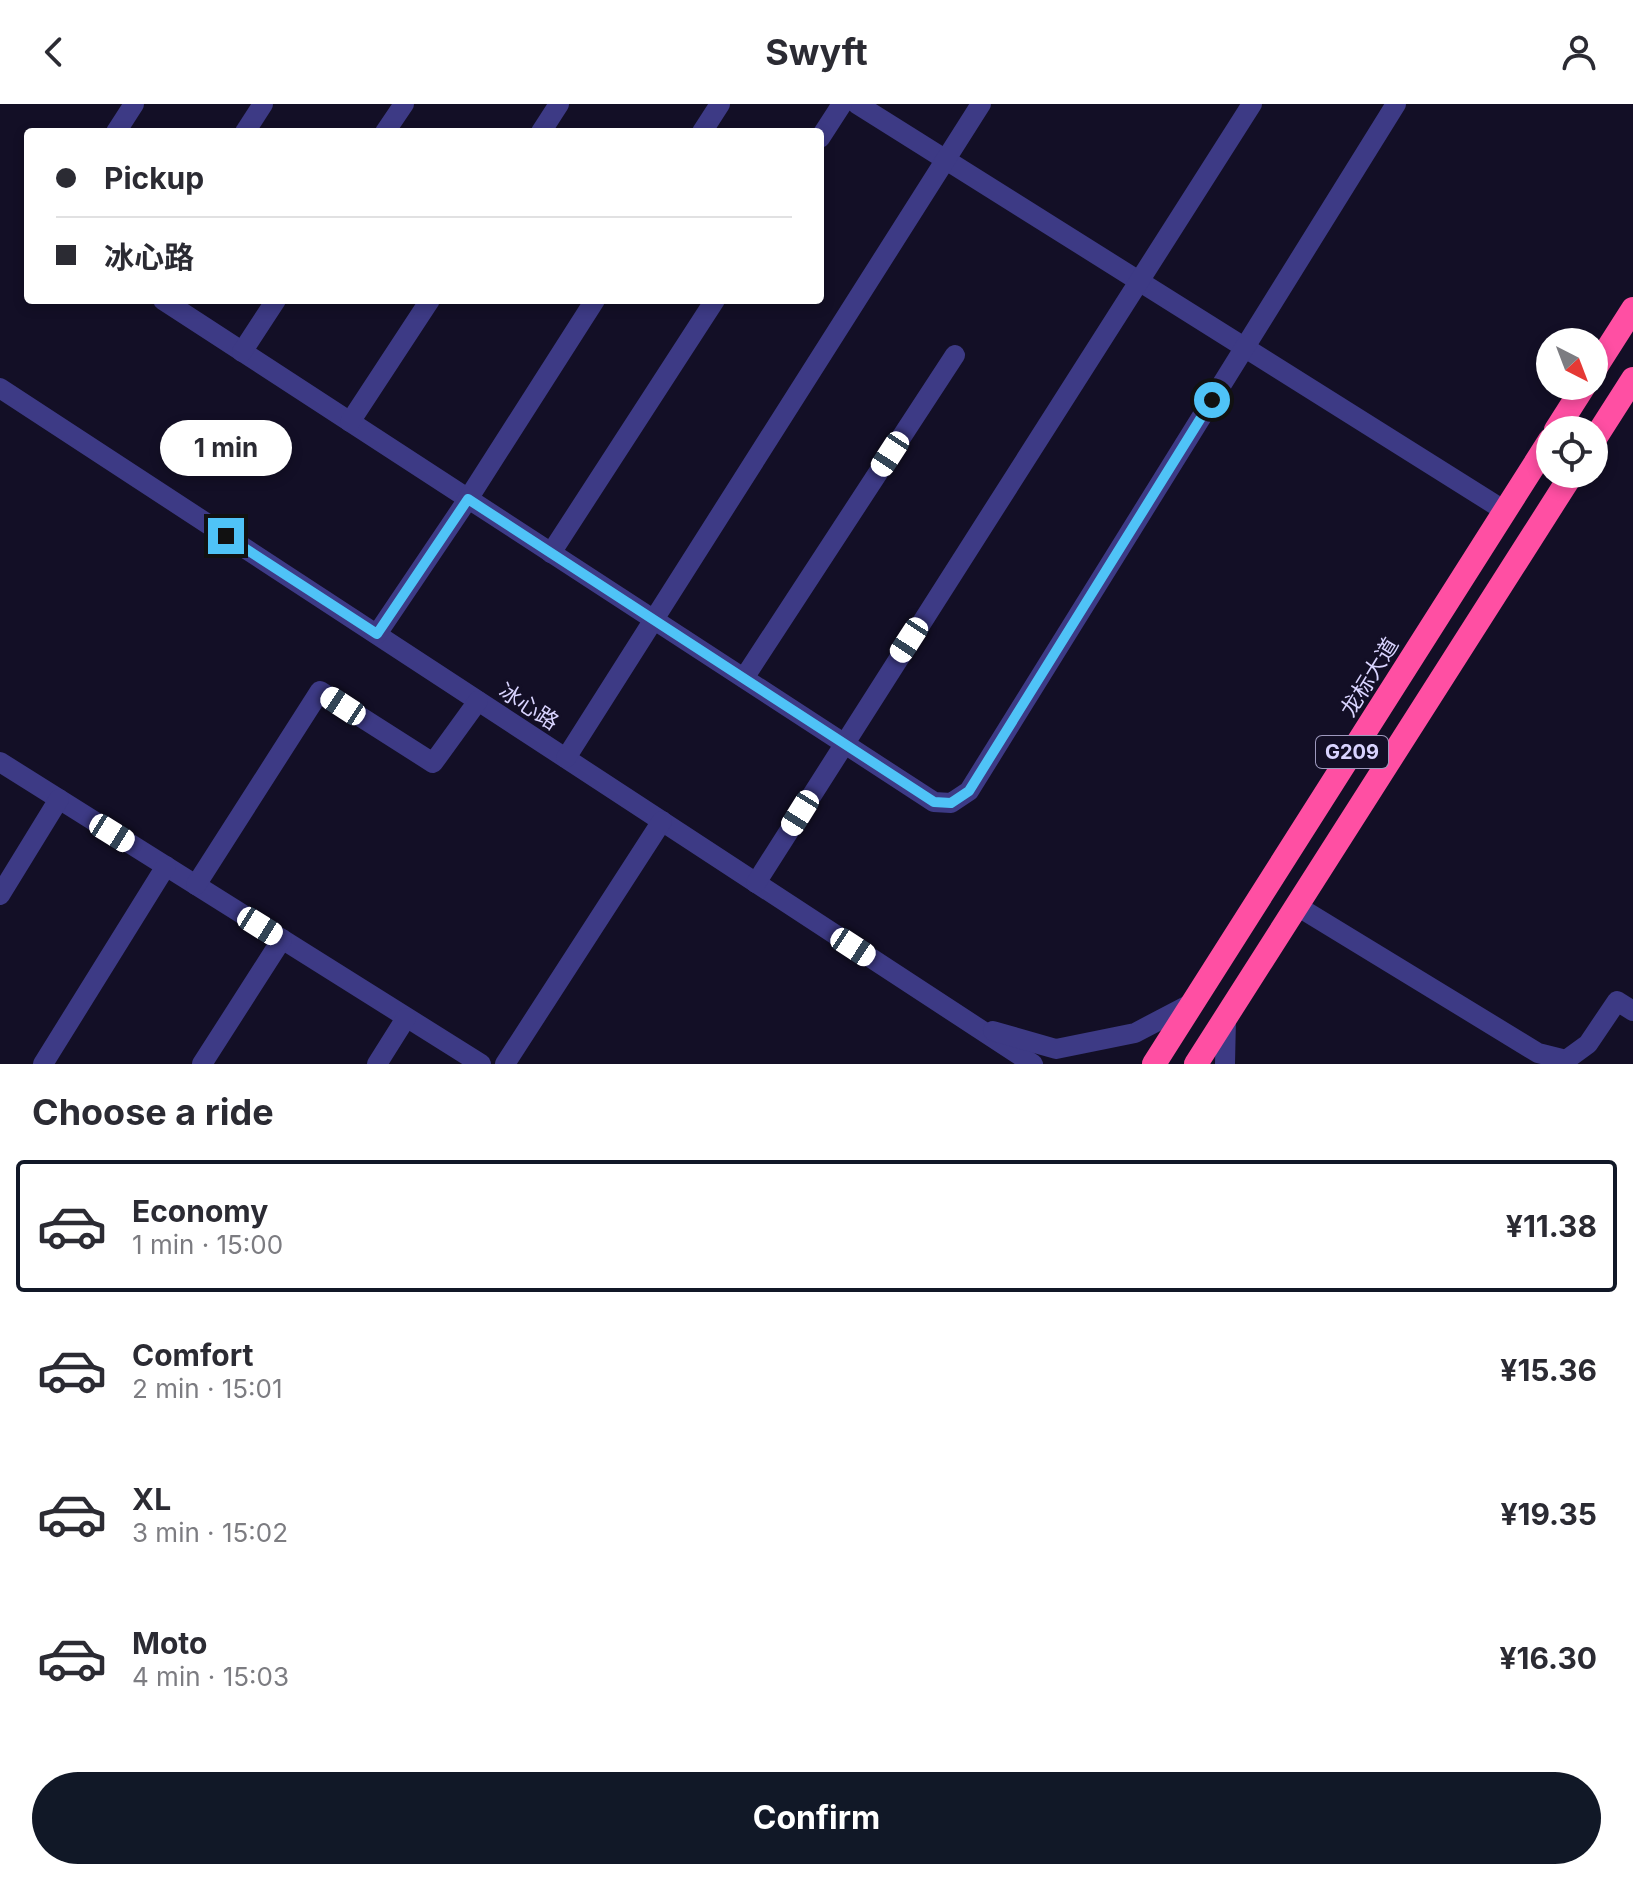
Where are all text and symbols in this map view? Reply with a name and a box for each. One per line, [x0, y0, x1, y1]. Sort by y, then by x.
icon: back [32, 30, 76, 74]
text: Swyft [765, 30, 868, 74]
icon: person [1557, 30, 1601, 74]
text: Pickup [104, 160, 204, 196]
text: 冰心路 [104, 239, 194, 275]
north arrow [1536, 328, 1608, 400]
map controls [1536, 328, 1608, 488]
route start [1194, 382, 1230, 418]
button: locate [1536, 416, 1608, 488]
callout: 1 min [160, 420, 292, 476]
car [867, 427, 913, 481]
text: 1 min [194, 432, 258, 463]
route end [208, 518, 244, 554]
car [886, 613, 932, 667]
street label: 龙标大道 [1335, 633, 1403, 721]
street label: 冰心路 [494, 677, 564, 735]
car [316, 683, 370, 729]
road number: G209 [1316, 736, 1388, 768]
car [777, 786, 823, 840]
car [85, 810, 139, 856]
car [233, 903, 287, 949]
car [826, 924, 880, 970]
text: Choose a ride [32, 1090, 274, 1134]
icon: car [36, 1190, 108, 1262]
text: Economy [132, 1193, 268, 1229]
text: ¥11.38 [1506, 1208, 1597, 1244]
text: 1 min · 15:00 [132, 1229, 283, 1260]
icon: car [36, 1334, 108, 1406]
text: Comfort [132, 1337, 253, 1373]
text: ¥15.36 [1500, 1352, 1597, 1388]
text: 2 min · 15:01 [132, 1373, 283, 1404]
icon: car [36, 1478, 108, 1550]
text: XL [132, 1481, 171, 1517]
text: ¥19.35 [1500, 1496, 1597, 1532]
text: 3 min · 15:02 [132, 1517, 288, 1548]
icon: car [36, 1622, 108, 1694]
text: Moto [132, 1625, 207, 1661]
text: ¥16.30 [1499, 1640, 1597, 1676]
text: 4 min · 15:03 [132, 1661, 289, 1692]
button: Confirm [32, 1772, 1601, 1864]

